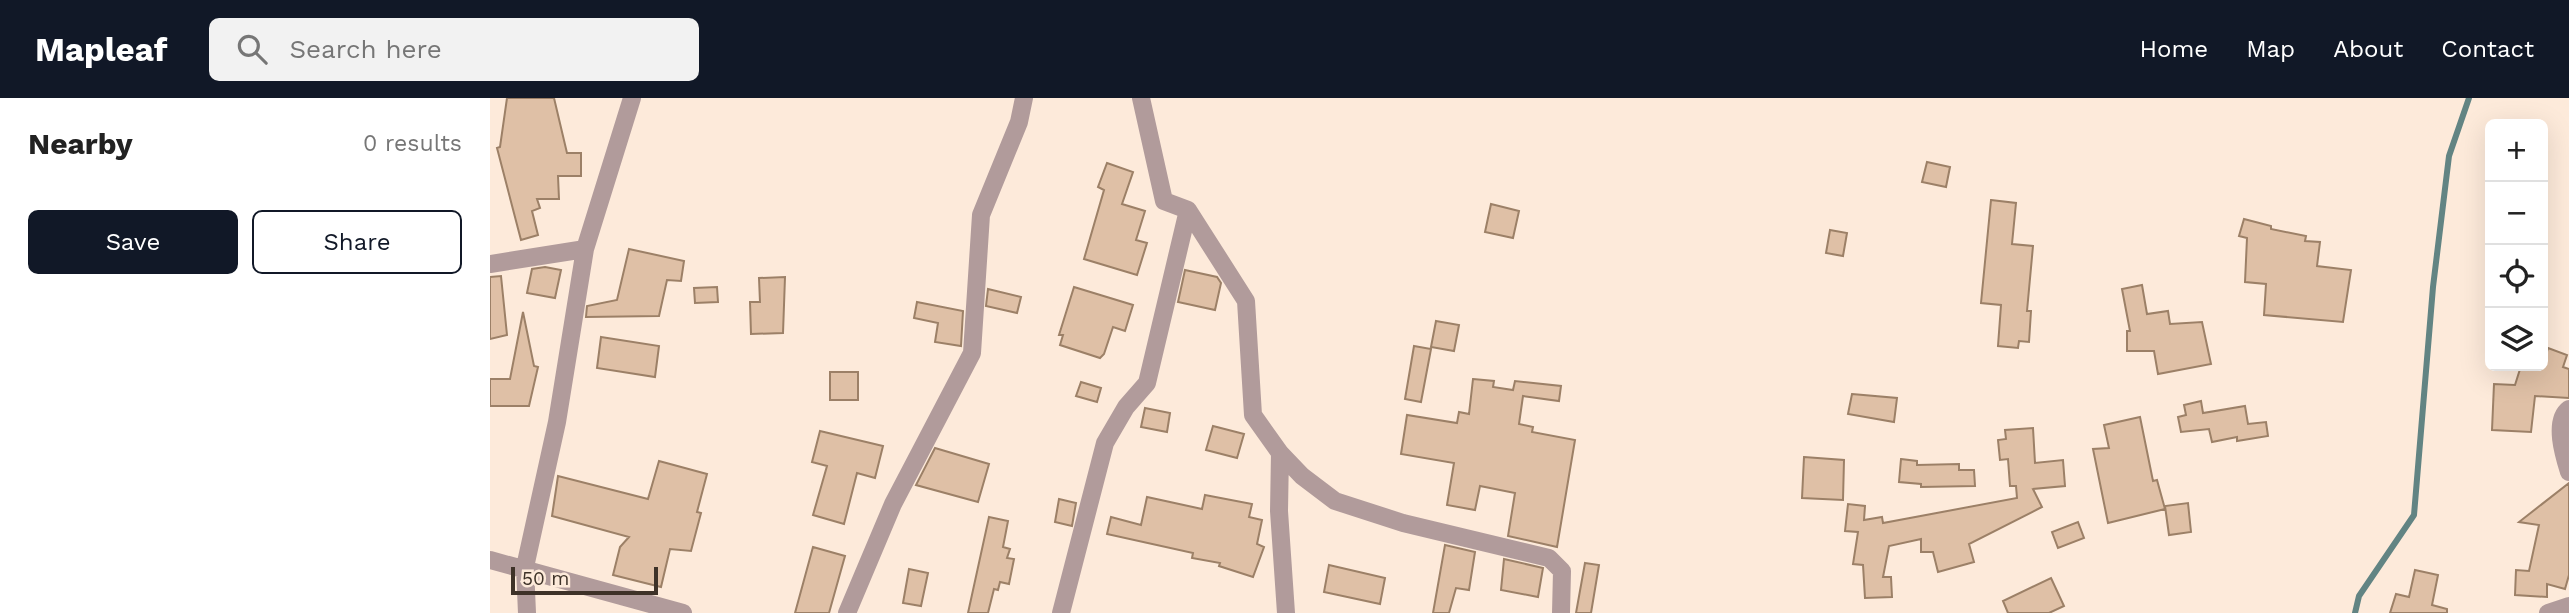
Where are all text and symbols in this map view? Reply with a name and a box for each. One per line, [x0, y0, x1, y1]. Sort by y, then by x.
search box [209, 18, 699, 81]
text: Mapleaf [35, 30, 167, 69]
icon: search [233, 30, 271, 68]
text: Search here [289, 34, 442, 64]
text: Home [2140, 35, 2208, 63]
text: Map [2246, 35, 2295, 63]
text: About [2333, 35, 2403, 63]
text: Contact [2441, 35, 2534, 63]
map controls [2485, 119, 2548, 371]
button: + [2485, 119, 2548, 182]
text: Nearby [28, 126, 133, 161]
text: 0 results [363, 130, 462, 157]
button: − [2485, 182, 2548, 245]
button: Save [28, 210, 238, 274]
button: Share [252, 210, 462, 274]
button: locate [2485, 245, 2548, 308]
button: layers [2485, 308, 2548, 371]
scale bar [511, 564, 658, 596]
text: 50 m [522, 567, 569, 590]

